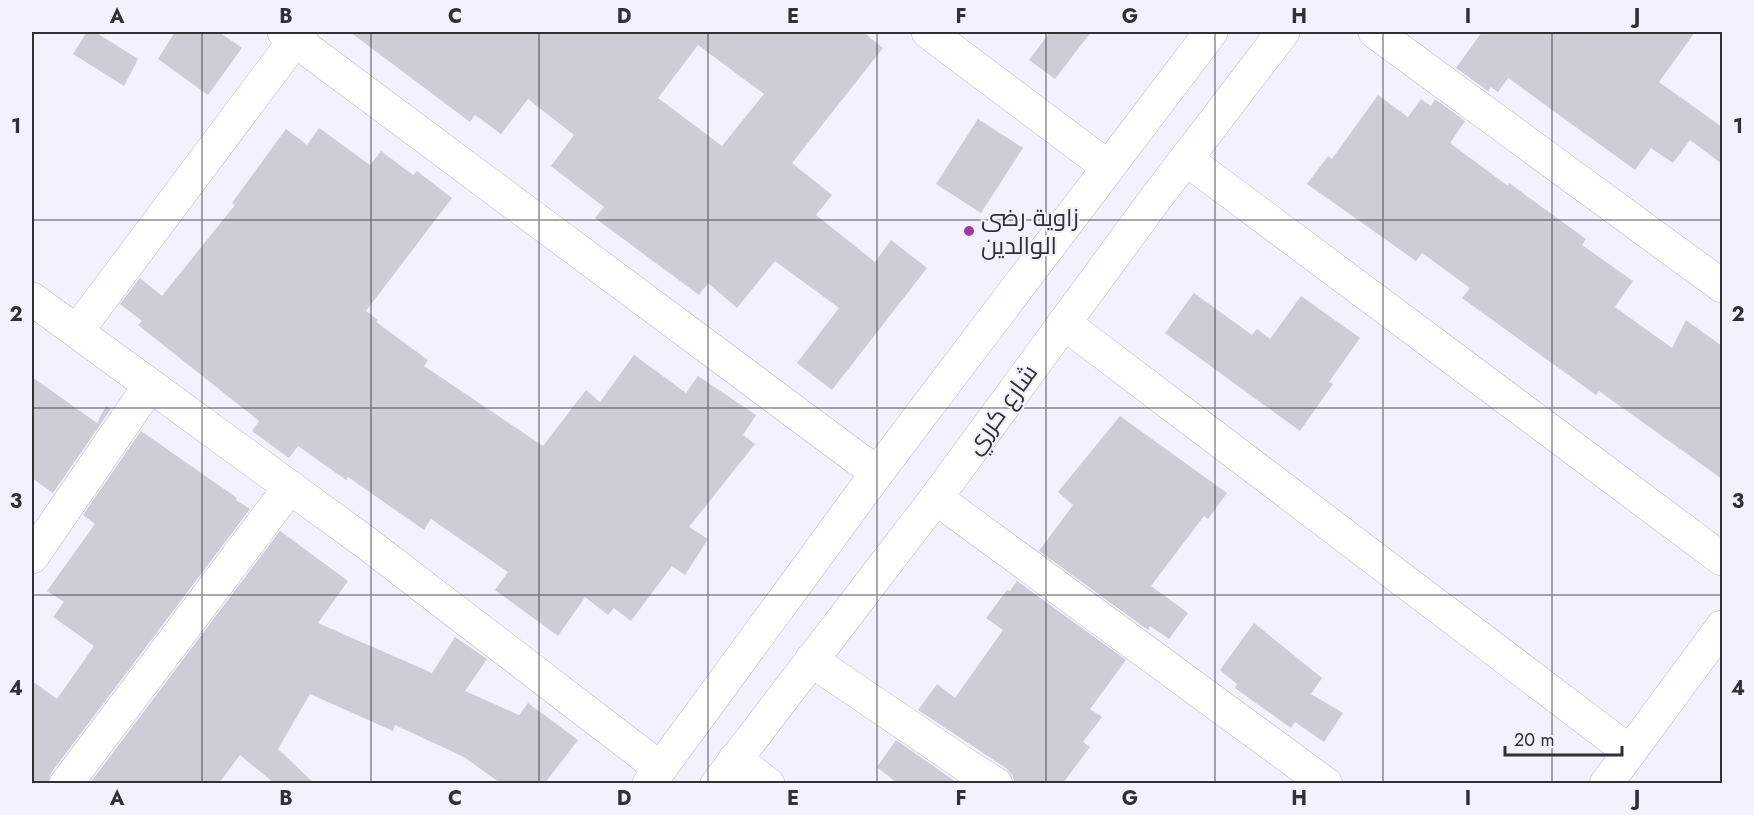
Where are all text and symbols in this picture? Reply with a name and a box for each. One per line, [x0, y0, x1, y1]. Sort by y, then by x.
text: A [109, 2, 125, 31]
text: B [279, 2, 293, 31]
text: C [448, 2, 462, 31]
text: D [617, 2, 631, 31]
text: E [787, 2, 799, 31]
text: F [955, 2, 967, 31]
text: G [1122, 2, 1138, 31]
text: H [1291, 2, 1307, 31]
text: I [1465, 2, 1471, 31]
text: J [1630, 2, 1640, 31]
text: 1 [11, 112, 21, 141]
text: 1 [1733, 112, 1743, 141]
place label: زاوية رضى الوالدين [981, 200, 1079, 263]
marker: زاوية رضى الوالدين [962, 224, 976, 238]
text: 2 [9, 300, 23, 329]
text: 2 [1731, 300, 1745, 329]
street label: شارع كرري [956, 357, 1046, 462]
text: 3 [10, 487, 22, 516]
text: 3 [1732, 487, 1744, 516]
text: 4 [9, 674, 23, 703]
text: 4 [1731, 674, 1745, 703]
scale bar [1505, 719, 1622, 757]
text: 20 m [1514, 727, 1554, 753]
text: A [109, 784, 125, 813]
text: B [279, 784, 293, 813]
text: C [448, 784, 462, 813]
text: D [617, 784, 631, 813]
text: E [787, 784, 799, 813]
text: F [955, 784, 967, 813]
text: G [1122, 784, 1138, 813]
text: H [1291, 784, 1307, 813]
text: I [1465, 784, 1471, 813]
text: J [1630, 784, 1640, 813]

